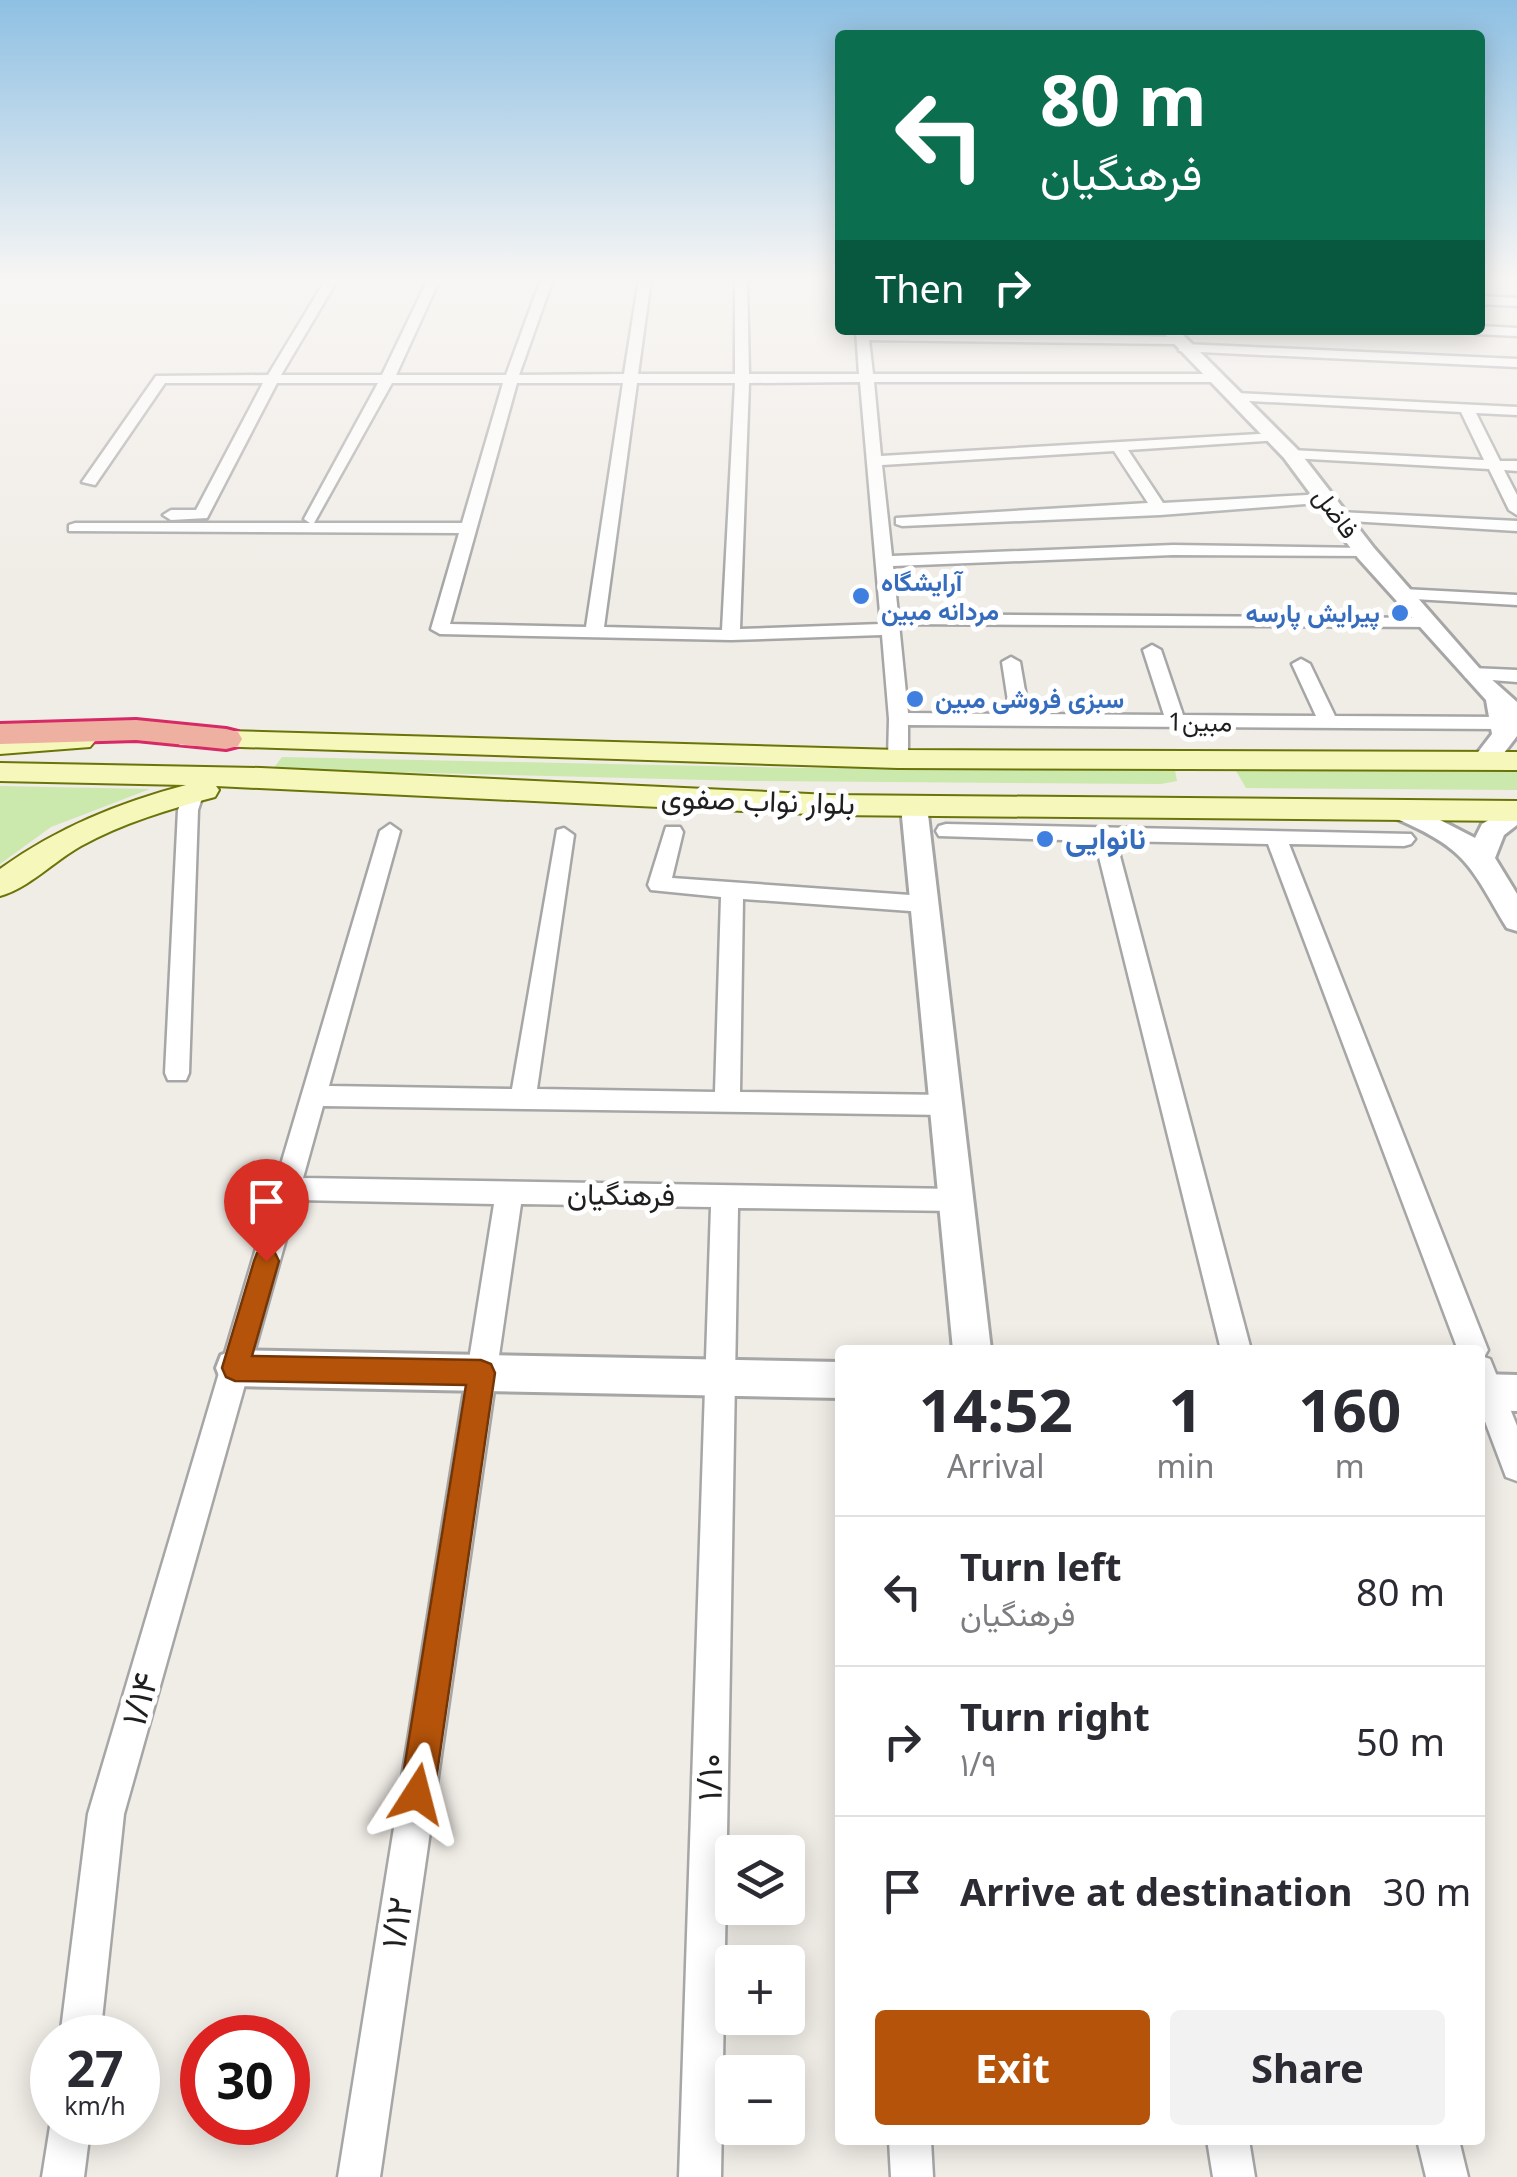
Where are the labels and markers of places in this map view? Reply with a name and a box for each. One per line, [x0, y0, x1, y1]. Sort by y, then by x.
place label: آرایشگاه مردانه مبین [881, 564, 999, 627]
marker: آرایشگاه مردانه مبین [850, 585, 872, 607]
place label: پیرایش پارسه [1246, 595, 1380, 631]
marker: پیرایش پارسه [1389, 602, 1411, 624]
place label: سبزی فروشی مبین [935, 681, 1124, 715]
marker: سبزی فروشی مبین [904, 688, 926, 710]
place label: نانوایی [1065, 817, 1146, 858]
marker: نانوایی [1034, 828, 1056, 850]
pin [224, 1159, 309, 1262]

